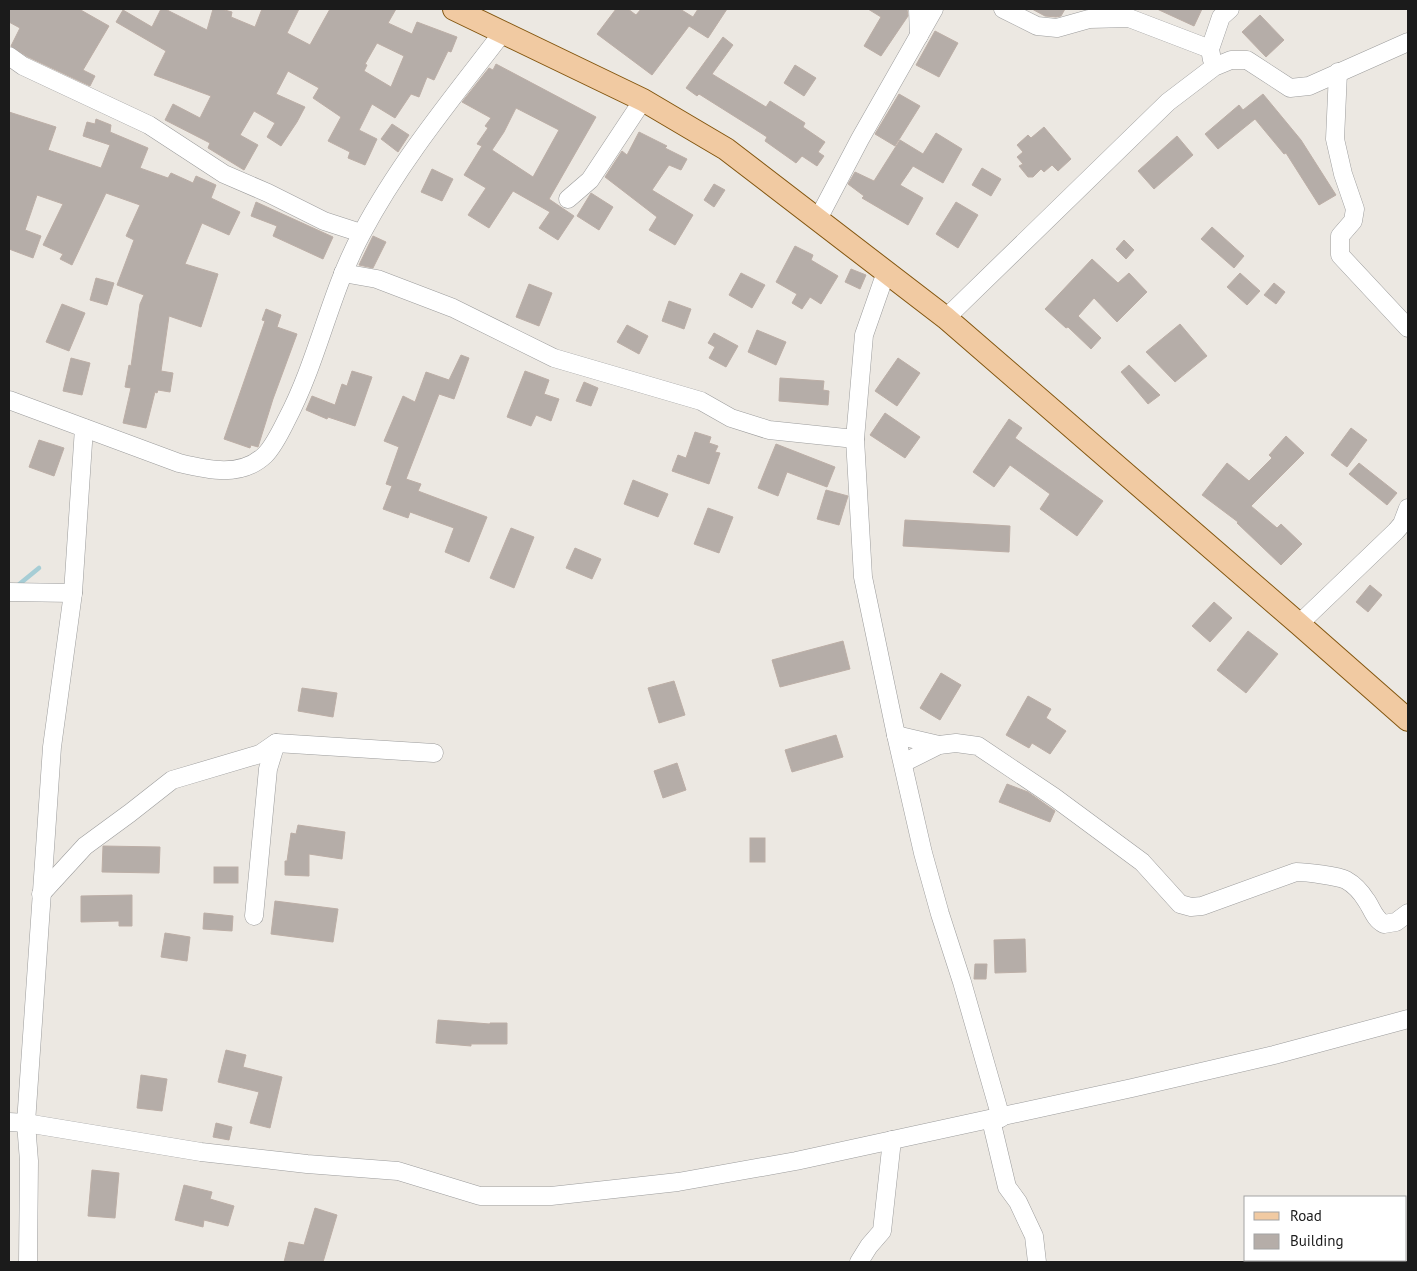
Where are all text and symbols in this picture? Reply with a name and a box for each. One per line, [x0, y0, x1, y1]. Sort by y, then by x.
legend [1244, 1196, 1407, 1261]
text: Road [1290, 1206, 1322, 1225]
text: Building [1290, 1231, 1344, 1250]

